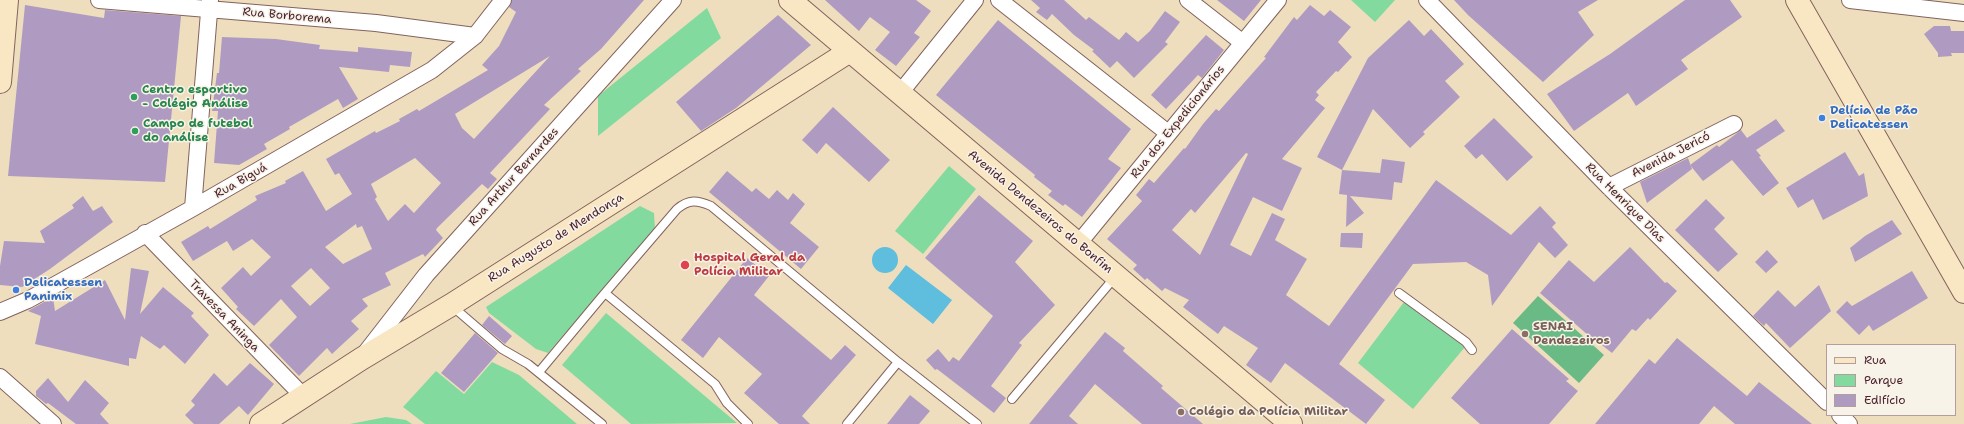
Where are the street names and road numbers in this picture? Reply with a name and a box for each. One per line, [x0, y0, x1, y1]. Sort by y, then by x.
street label: Rua Borborema [242, 5, 332, 27]
street label: Rua dos Expedicionários [1128, 63, 1228, 181]
street label: Rua Arthur Bernardes [466, 125, 562, 229]
street label: Avenida Jericó [1629, 129, 1713, 181]
street label: Avenida Dendezeiros do Bonfim [965, 147, 1115, 277]
street label: Rua Biguá [212, 160, 270, 202]
street label: Rua Henrique Dias [1582, 160, 1668, 246]
street label: Rua Augusto de Mendonça [486, 190, 626, 286]
street label: Travessa Aninga [186, 277, 262, 355]

